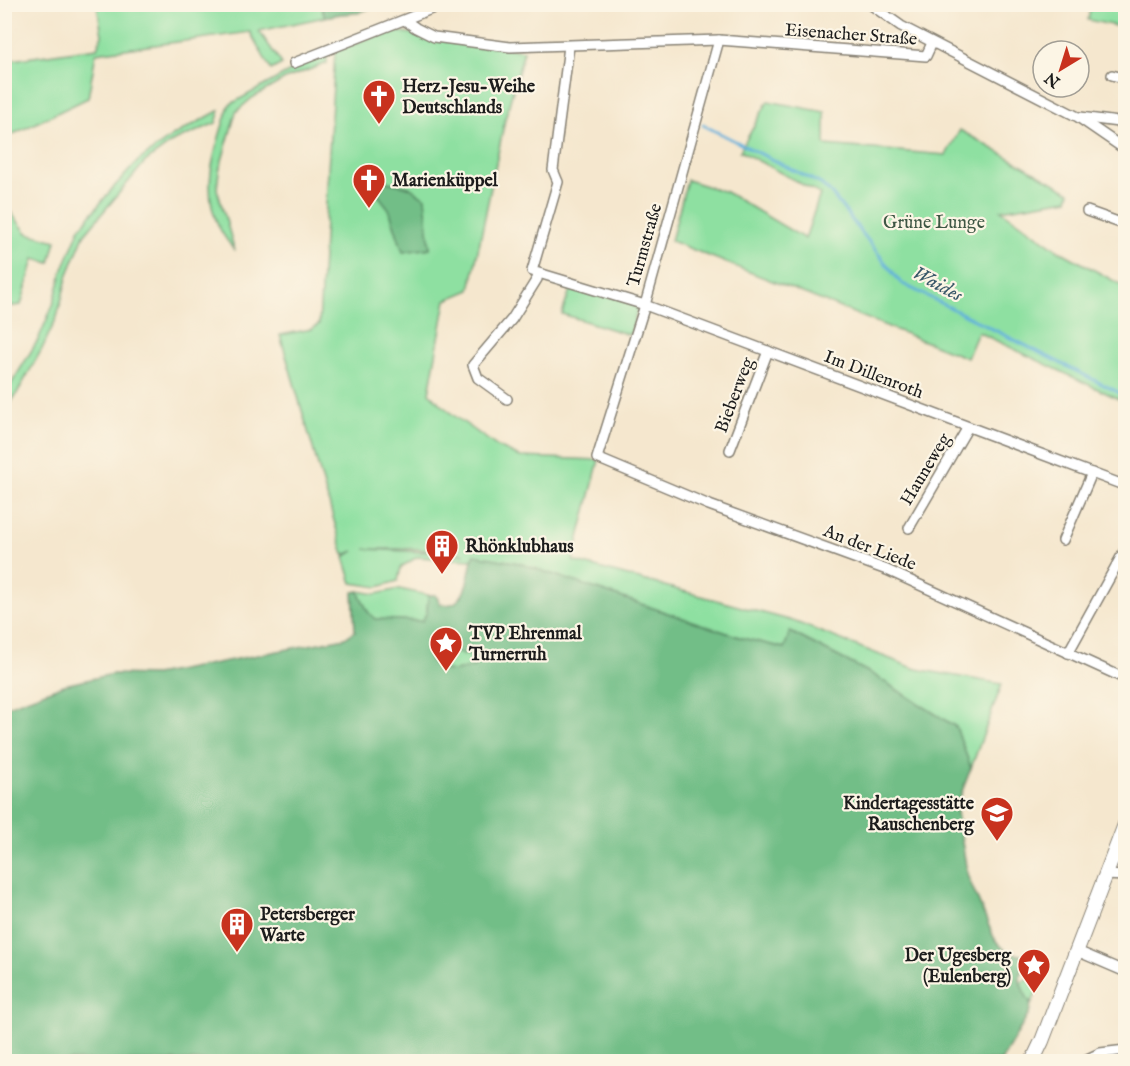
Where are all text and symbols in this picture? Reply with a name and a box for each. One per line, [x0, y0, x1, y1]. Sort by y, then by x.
street label: Eisenacher Straße [784, 19, 918, 52]
north arrow [1031, 39, 1091, 99]
text: N [1041, 67, 1065, 92]
place label: Herz-Jesu-Weihe Deutschlands [402, 76, 536, 120]
church icon: Herz-Jesu-Weihe Deutschlands [361, 78, 397, 125]
church icon: Marienküppel [351, 162, 387, 209]
place label: Marienküppel [392, 170, 499, 193]
street label: Turmstraße [623, 201, 668, 290]
park label: Grüne Lunge [883, 212, 985, 235]
water label: Waides [908, 261, 967, 308]
street label: Im Dillenroth [821, 346, 927, 405]
street label: Bieberweg [710, 354, 760, 437]
street label: Hauneweg [896, 429, 957, 510]
street label: An der Liede [819, 520, 919, 577]
building icon: Rhönklubhaus [424, 528, 460, 575]
place label: Rhönklubhaus [465, 536, 574, 559]
place label: TVP Ehrenmal Turnerruh [468, 623, 583, 667]
place icon: TVP Ehrenmal Turnerruh [428, 625, 464, 672]
place label: Kindertagesstätte Rauschenberg [843, 793, 975, 837]
school or university icon: Kindertagesstätte Rauschenberg [979, 795, 1015, 842]
place label: Petersberger Warte [259, 904, 355, 948]
building icon: Petersberger Warte [219, 906, 255, 953]
place label: Der Ugesberg (Eulenberg) [904, 945, 1012, 989]
place icon: Der Ugesberg (Eulenberg) [1016, 947, 1052, 994]

